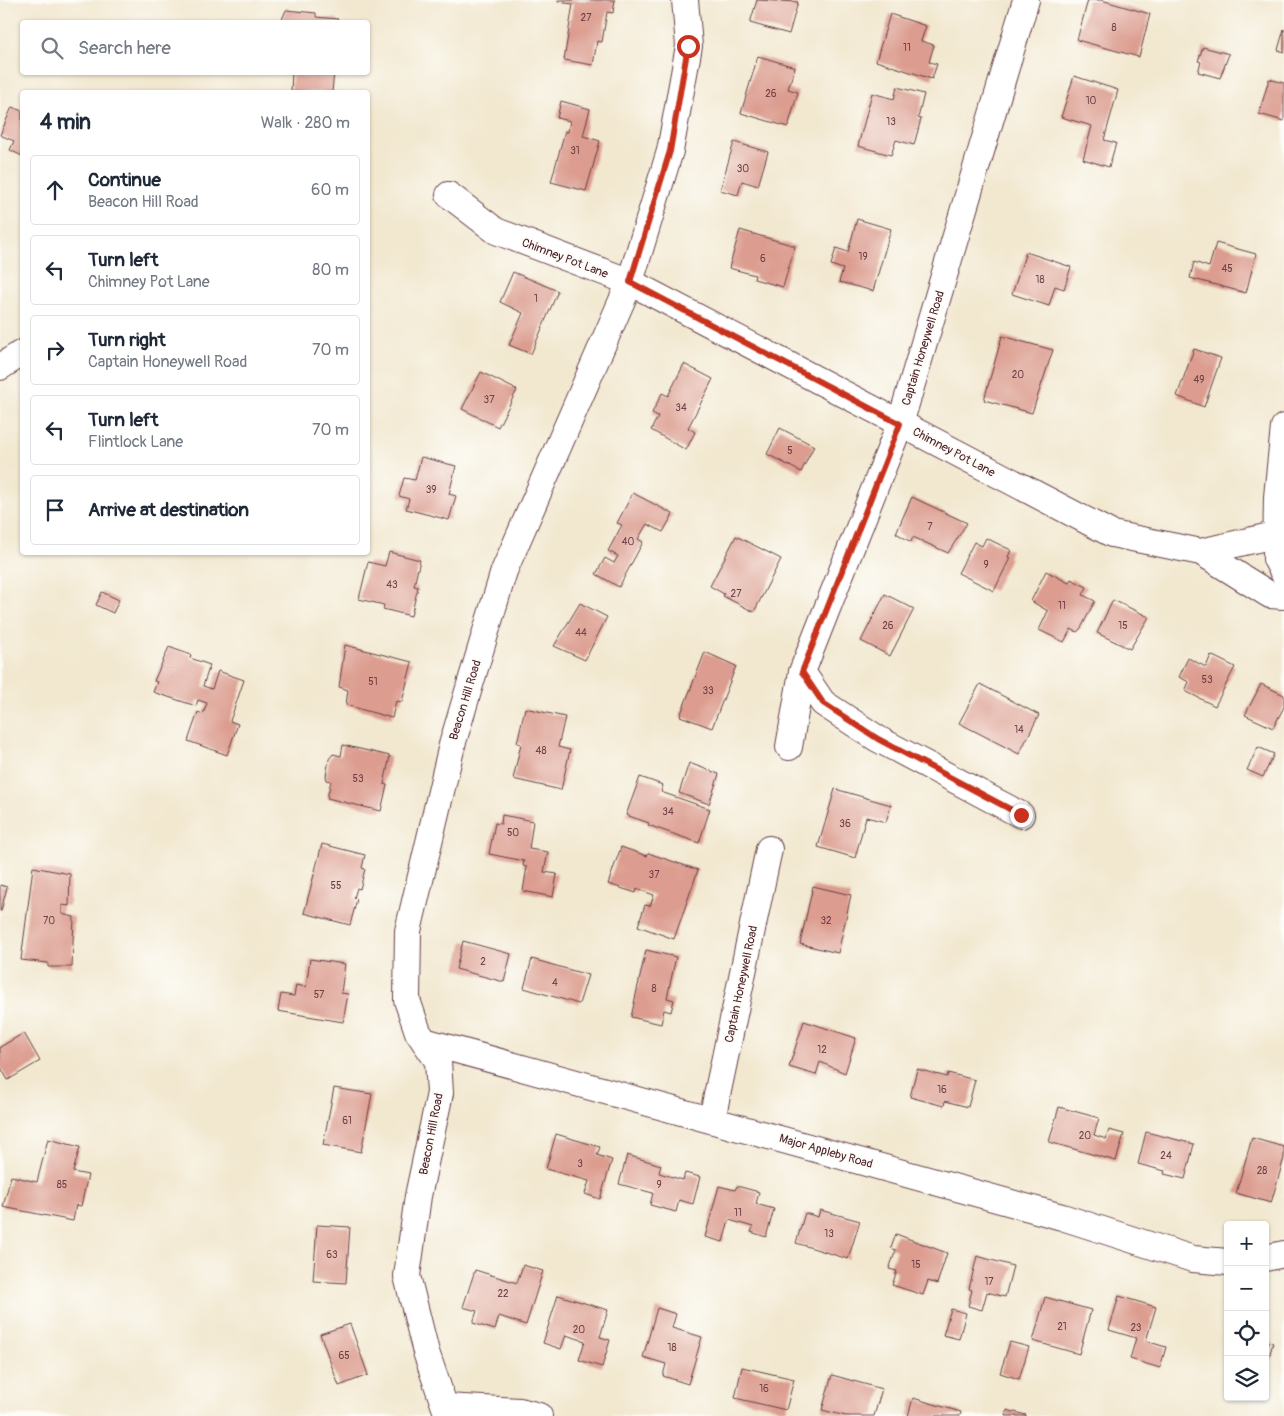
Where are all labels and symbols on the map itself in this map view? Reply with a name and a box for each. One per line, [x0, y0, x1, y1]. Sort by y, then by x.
house number: 27 [581, 12, 592, 24]
house number: 8 [1111, 22, 1117, 34]
route start [677, 35, 700, 58]
house number: 11 [903, 42, 911, 54]
house number: 26 [765, 88, 777, 100]
house number: 10 [1086, 95, 1097, 107]
house number: 13 [886, 116, 896, 128]
house number: 31 [570, 145, 580, 157]
house number: 30 [737, 163, 749, 175]
street label: Chimney Pot Lane [520, 235, 610, 282]
house number: 19 [858, 251, 868, 263]
house number: 6 [760, 253, 766, 265]
house number: 45 [1221, 263, 1233, 275]
house number: 18 [1036, 274, 1044, 286]
street label: Captain Honeywell Road [899, 289, 948, 407]
house number: 1 [534, 293, 538, 305]
house number: 20 [1012, 369, 1024, 381]
house number: 49 [1194, 374, 1204, 386]
house number: 37 [484, 394, 495, 406]
house number: 34 [675, 402, 687, 414]
street label: Chimney Pot Lane [910, 424, 998, 481]
house number: 5 [787, 445, 793, 457]
house number: 39 [426, 484, 436, 496]
house number: 7 [927, 521, 933, 533]
house number: 40 [622, 536, 634, 548]
house number: 9 [983, 559, 989, 571]
house number: 43 [386, 579, 398, 591]
house number: 27 [731, 588, 742, 600]
house number: 11 [1058, 600, 1066, 612]
house number: 26 [882, 620, 894, 632]
house number: 15 [1118, 620, 1128, 632]
house number: 44 [575, 627, 587, 639]
street label: Beacon Hill Road [446, 658, 485, 742]
house number: 53 [1202, 674, 1213, 686]
house number: 51 [368, 676, 378, 688]
house number: 33 [702, 685, 714, 697]
house number: 14 [1014, 724, 1024, 736]
house number: 48 [536, 745, 546, 757]
house number: 53 [353, 773, 364, 785]
route end [1010, 804, 1033, 827]
house number: 34 [662, 806, 674, 818]
house number: 36 [839, 818, 851, 830]
house number: 50 [507, 827, 519, 839]
house number: 37 [649, 869, 660, 881]
house number: 55 [331, 880, 341, 892]
house number: 70 [43, 915, 55, 927]
house number: 32 [820, 915, 832, 927]
street label: Captain Honeywell Road [722, 924, 761, 1044]
house number: 2 [480, 956, 486, 968]
house number: 4 [552, 977, 558, 989]
house number: 8 [651, 983, 657, 995]
house number: 57 [314, 989, 325, 1001]
house number: 12 [817, 1044, 827, 1056]
house number: 16 [937, 1084, 947, 1096]
street label: Beacon Hill Road [416, 1092, 447, 1176]
house number: 61 [342, 1115, 352, 1127]
house number: 20 [1079, 1130, 1091, 1142]
street label: Major Appleby Road [777, 1131, 875, 1172]
house number: 24 [1160, 1150, 1172, 1162]
house number: 3 [577, 1158, 583, 1170]
house number: 28 [1257, 1165, 1267, 1177]
house number: 85 [57, 1179, 67, 1191]
house number: 9 [656, 1179, 662, 1191]
house number: 11 [734, 1207, 742, 1219]
house number: 13 [824, 1228, 834, 1240]
house number: 63 [326, 1249, 338, 1261]
house number: 15 [911, 1259, 921, 1271]
house number: 17 [984, 1276, 994, 1288]
house number: 22 [497, 1288, 509, 1300]
house number: 21 [1057, 1321, 1067, 1333]
house number: 23 [1131, 1322, 1142, 1334]
house number: 20 [573, 1324, 585, 1336]
house number: 18 [668, 1342, 676, 1354]
house number: 65 [338, 1350, 350, 1362]
house number: 16 [759, 1383, 769, 1395]

